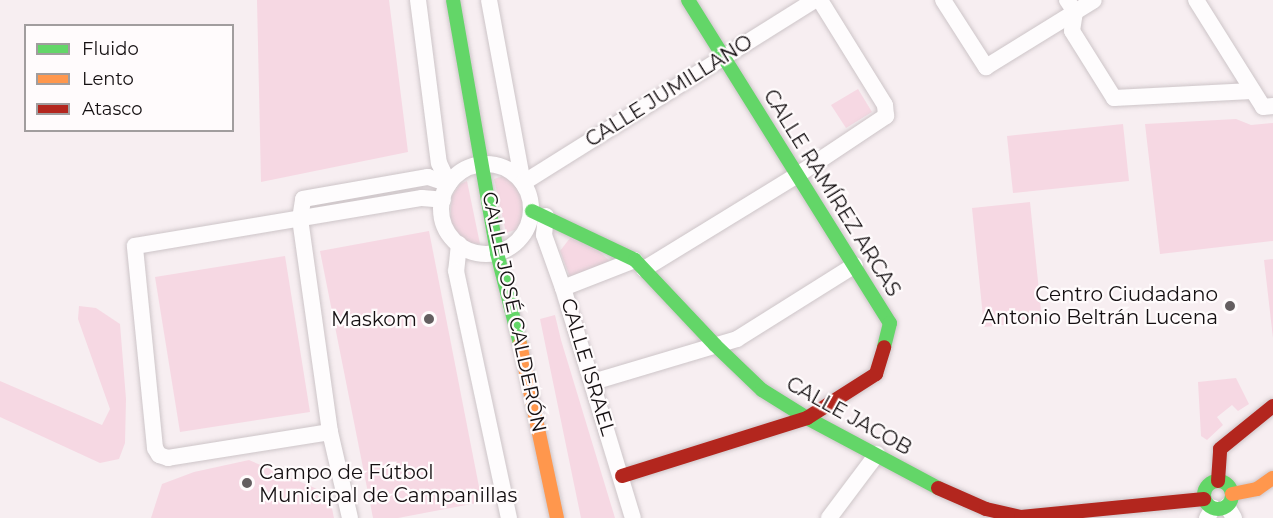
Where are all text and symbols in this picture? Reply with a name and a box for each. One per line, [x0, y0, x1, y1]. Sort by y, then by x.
legend [24, 24, 234, 132]
street label: CALLE JUMILLANO [581, 30, 757, 152]
text: Fluido [82, 38, 139, 60]
text: Lento [82, 68, 134, 90]
street label: CALLE RAMÍREZ ARCAS [758, 85, 906, 301]
text: Atasco [82, 98, 142, 120]
street label: CALLE JOSÉ CALDERÓN [477, 189, 551, 435]
place label: Centro Ciudadano Antonio Beltrán Lucena [981, 282, 1218, 329]
street label: CALLE ISRAEL [556, 295, 620, 439]
marker: Centro Ciudadano Antonio Beltrán Lucena [1223, 299, 1237, 313]
place label: Maskom [331, 307, 417, 331]
marker: Maskom [422, 312, 436, 326]
street label: CALLE JACOB [782, 372, 916, 460]
place label: Campo de Fútbol Municipal de Campanillas [259, 460, 517, 507]
marker: Campo de Fútbol Municipal de Campanillas [240, 476, 254, 490]

